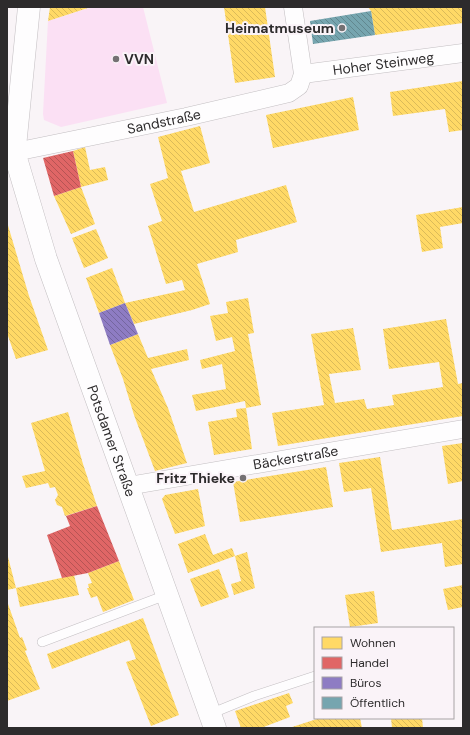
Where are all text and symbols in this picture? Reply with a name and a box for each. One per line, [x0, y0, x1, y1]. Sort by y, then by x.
place label: Heimatmuseum [225, 19, 334, 37]
marker: Heimatmuseum [337, 23, 347, 33]
street label: Hoher Steinweg [332, 48, 435, 79]
place label: VVN [124, 50, 154, 68]
marker: VVN [111, 54, 121, 64]
street label: Sandstraße [126, 105, 202, 138]
street label: Potsdamer Straße [83, 383, 140, 499]
street label: Bäckerstraße [252, 441, 339, 474]
place label: Fritz Thieke [156, 469, 235, 487]
marker: Fritz Thieke [238, 473, 248, 483]
legend [314, 627, 454, 719]
text: Wohnen [350, 635, 396, 651]
text: Handel [350, 655, 389, 671]
text: Büros [350, 675, 381, 691]
text: Öffentlich [350, 695, 405, 711]

